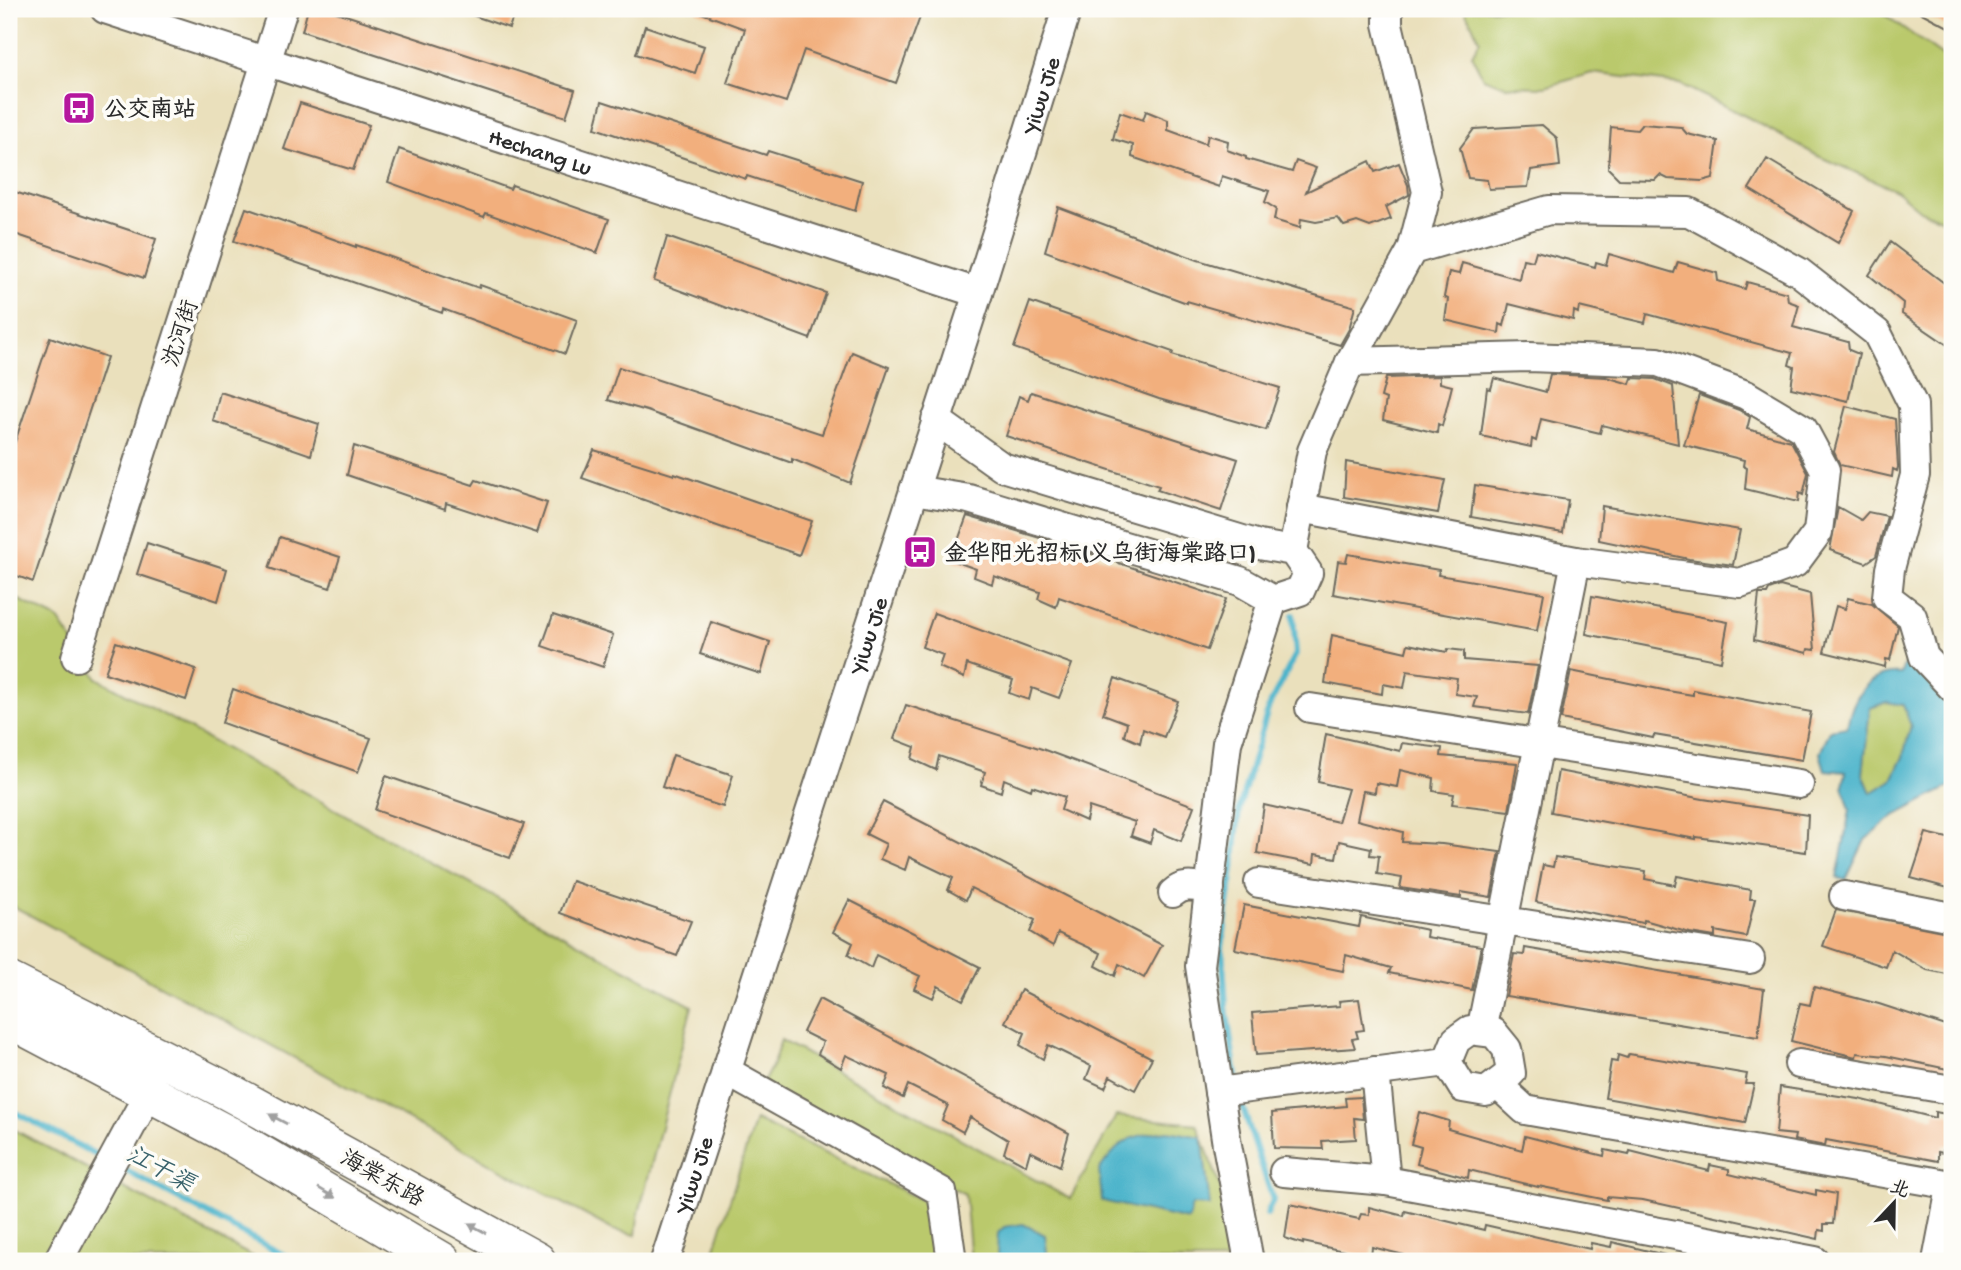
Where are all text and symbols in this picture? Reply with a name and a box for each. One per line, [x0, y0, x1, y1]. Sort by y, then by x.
street label: Yiwu Jie [1018, 53, 1068, 139]
bus stop icon: 公交南站 [60, 89, 98, 127]
place label: 公交南站 [104, 96, 196, 125]
street label: Hechang Lu [485, 125, 595, 183]
street label: 沈河街 [158, 297, 206, 371]
bus stop icon: 金华阳光招标(义乌街海棠路口) [901, 533, 939, 571]
place label: 金华阳光招标(义乌街海棠路口) [944, 540, 1256, 569]
street label: Yiwu Jie [845, 593, 896, 680]
one-way arrow [268, 1113, 287, 1125]
street label: Yiwu Jie [671, 1133, 722, 1219]
water label: 江干渠 [121, 1141, 200, 1202]
street label: 海棠东路 [335, 1144, 429, 1214]
north arrow [1860, 1168, 1930, 1238]
text: 北 [1886, 1176, 1912, 1205]
one-way arrow [318, 1187, 337, 1200]
one-way arrow [467, 1222, 487, 1234]

